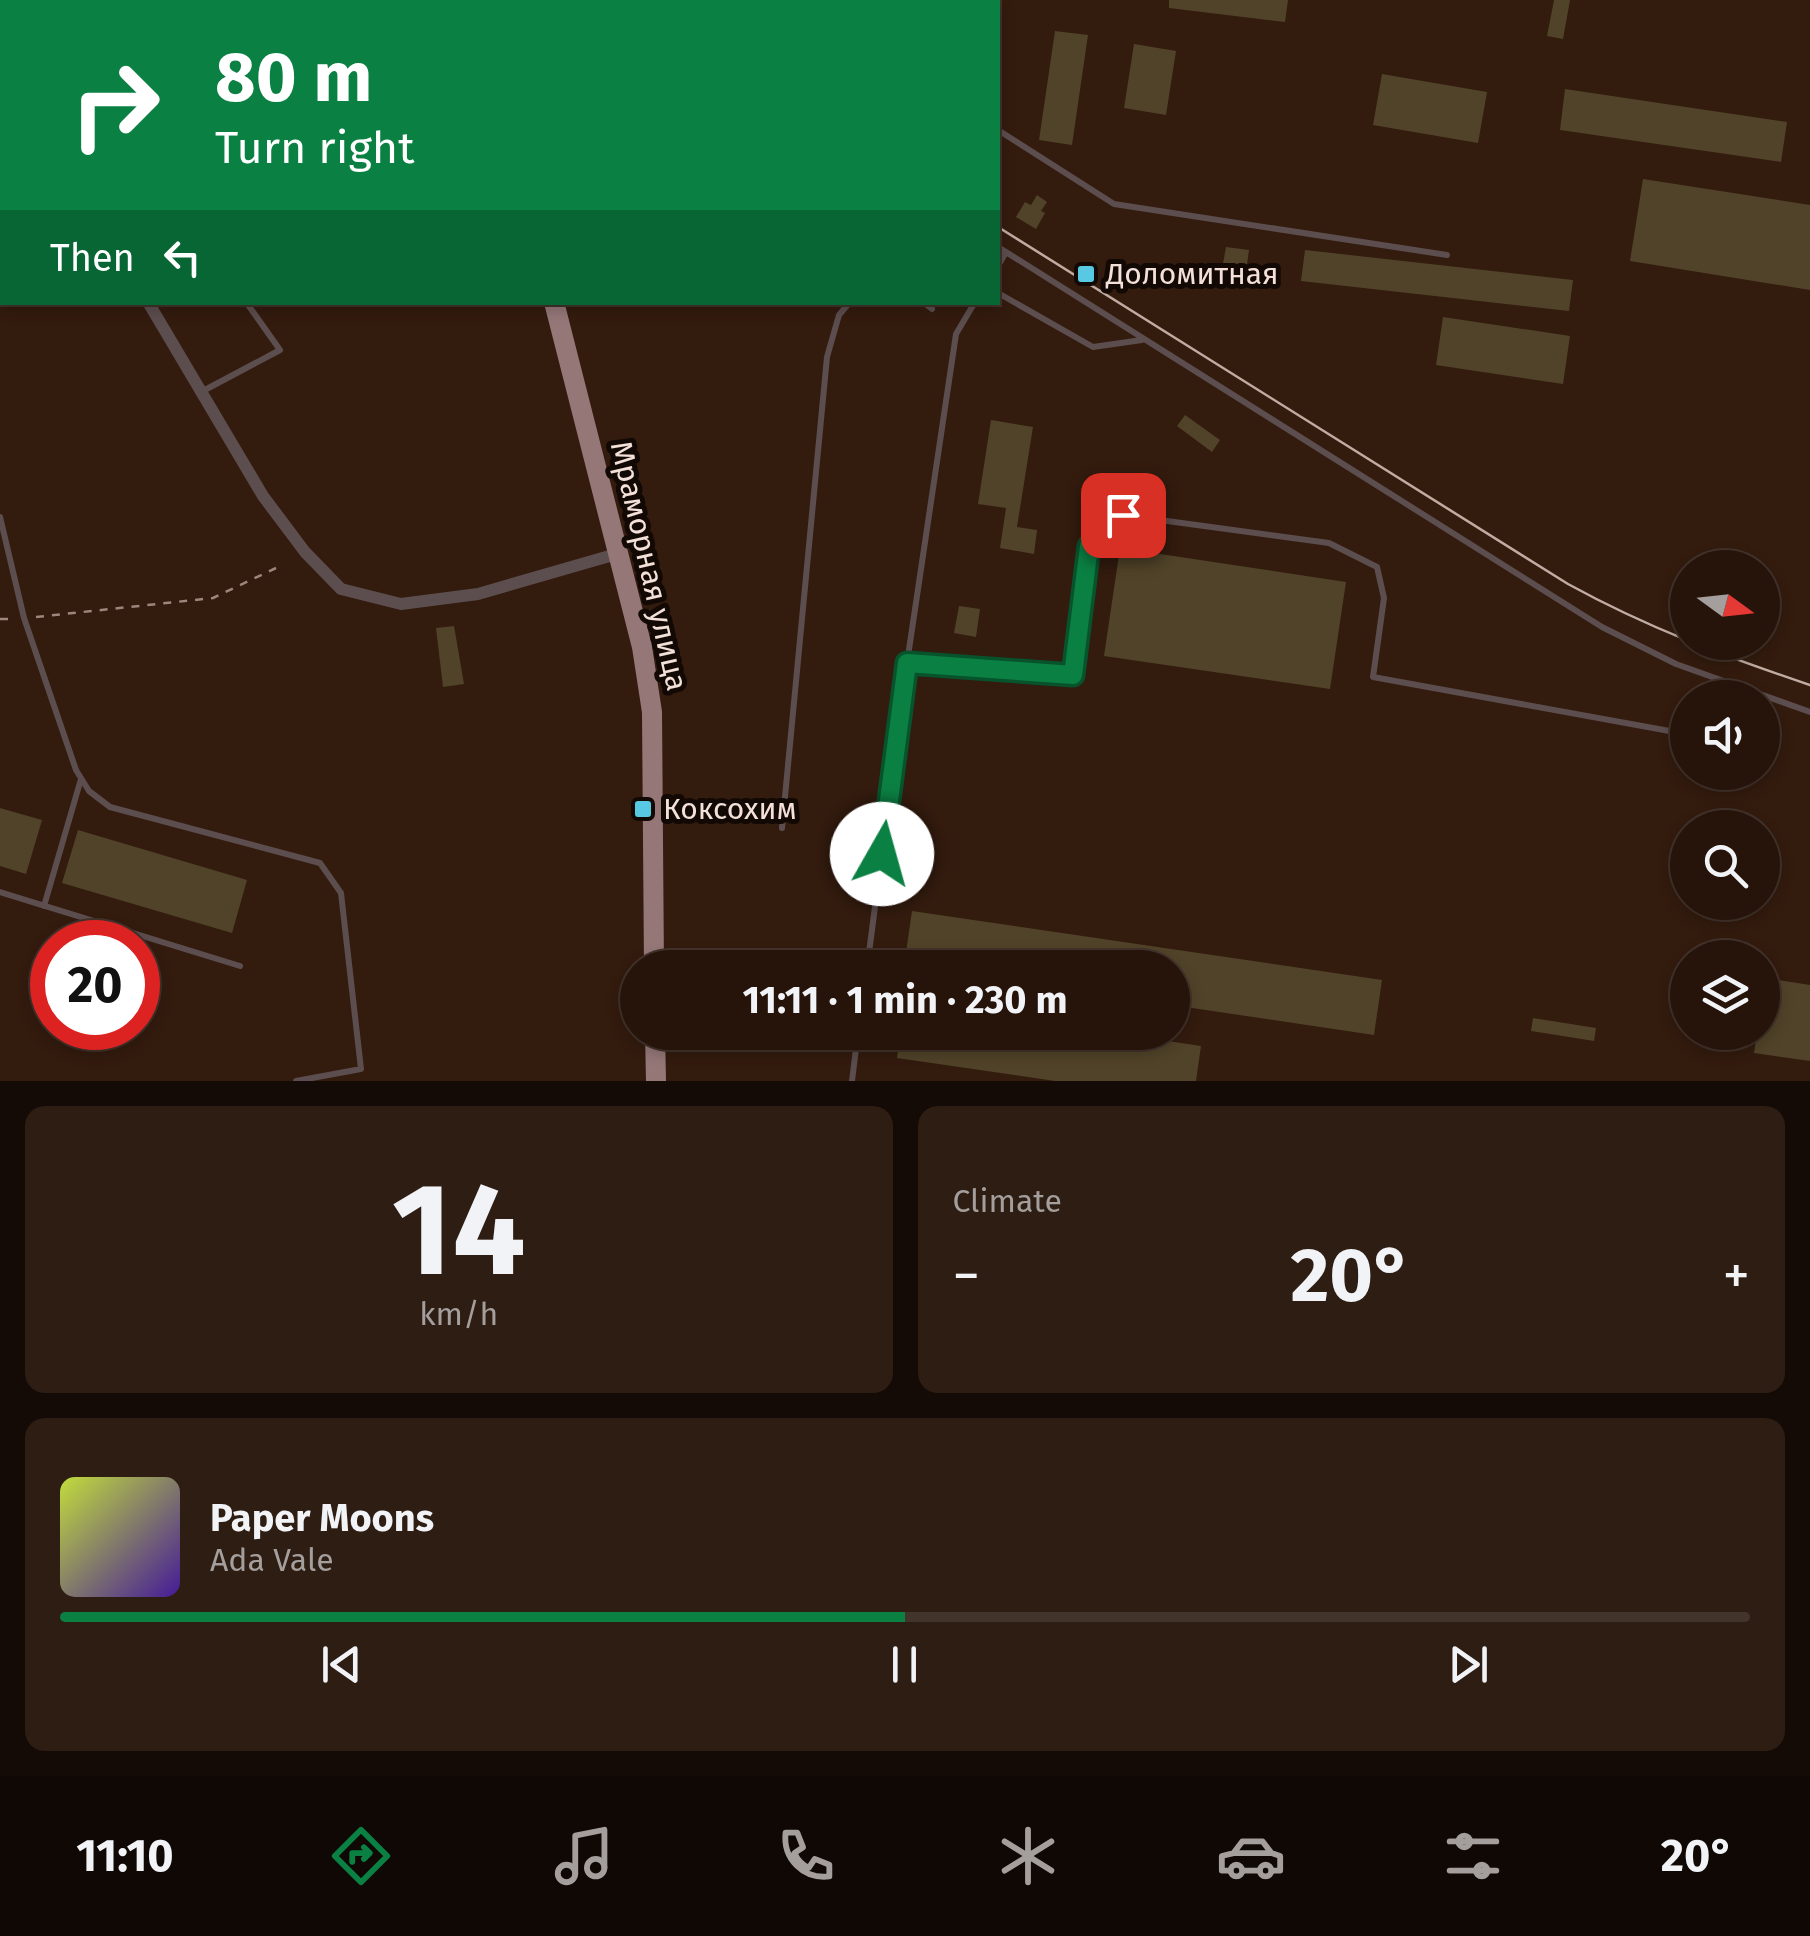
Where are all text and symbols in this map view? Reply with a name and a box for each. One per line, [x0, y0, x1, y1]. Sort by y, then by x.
text: 80 m [215, 36, 372, 120]
icon: right [50, 40, 180, 170]
text: Turn right [215, 121, 414, 175]
icon: left [155, 230, 210, 285]
text: Then [50, 235, 135, 281]
place label: Доломитная [1105, 256, 1279, 292]
marker: Доломитная [1075, 263, 1097, 285]
street label: Мраморная улица [603, 438, 695, 694]
pin [1081, 473, 1166, 558]
icon: arrive [1096, 488, 1151, 543]
north arrow [1670, 550, 1780, 660]
map controls [1670, 550, 1780, 1050]
button: sound [1670, 680, 1780, 790]
place label: Коксохим [663, 791, 797, 827]
marker: Коксохим [632, 798, 654, 820]
position arrow [830, 802, 934, 906]
button: search [1670, 810, 1780, 920]
speed limit sign: 20 [30, 920, 160, 1050]
button: layers [1670, 940, 1780, 1050]
text: 11:11 · 1 min · 230 m [742, 977, 1068, 1023]
text: 14 [392, 1152, 526, 1308]
text: Climate [953, 1182, 1062, 1220]
text: 20° [1290, 1231, 1412, 1321]
text: − [953, 1243, 980, 1309]
text: + [1723, 1243, 1750, 1309]
text: km/h [419, 1295, 498, 1333]
text: Paper Moons [210, 1495, 434, 1541]
text: Ada Vale [210, 1541, 334, 1579]
icon: previous [314, 1637, 369, 1692]
icon: pause [877, 1637, 932, 1692]
icon: next [1441, 1637, 1496, 1692]
icon: directions [326, 1821, 396, 1891]
icon: music [549, 1821, 619, 1891]
icon: phone [771, 1821, 841, 1891]
icon: climate [993, 1821, 1063, 1891]
icon: car [1216, 1821, 1286, 1891]
icon: filters [1438, 1821, 1508, 1891]
text: 11:10 [76, 1829, 174, 1883]
text: 20° [1661, 1829, 1734, 1883]

